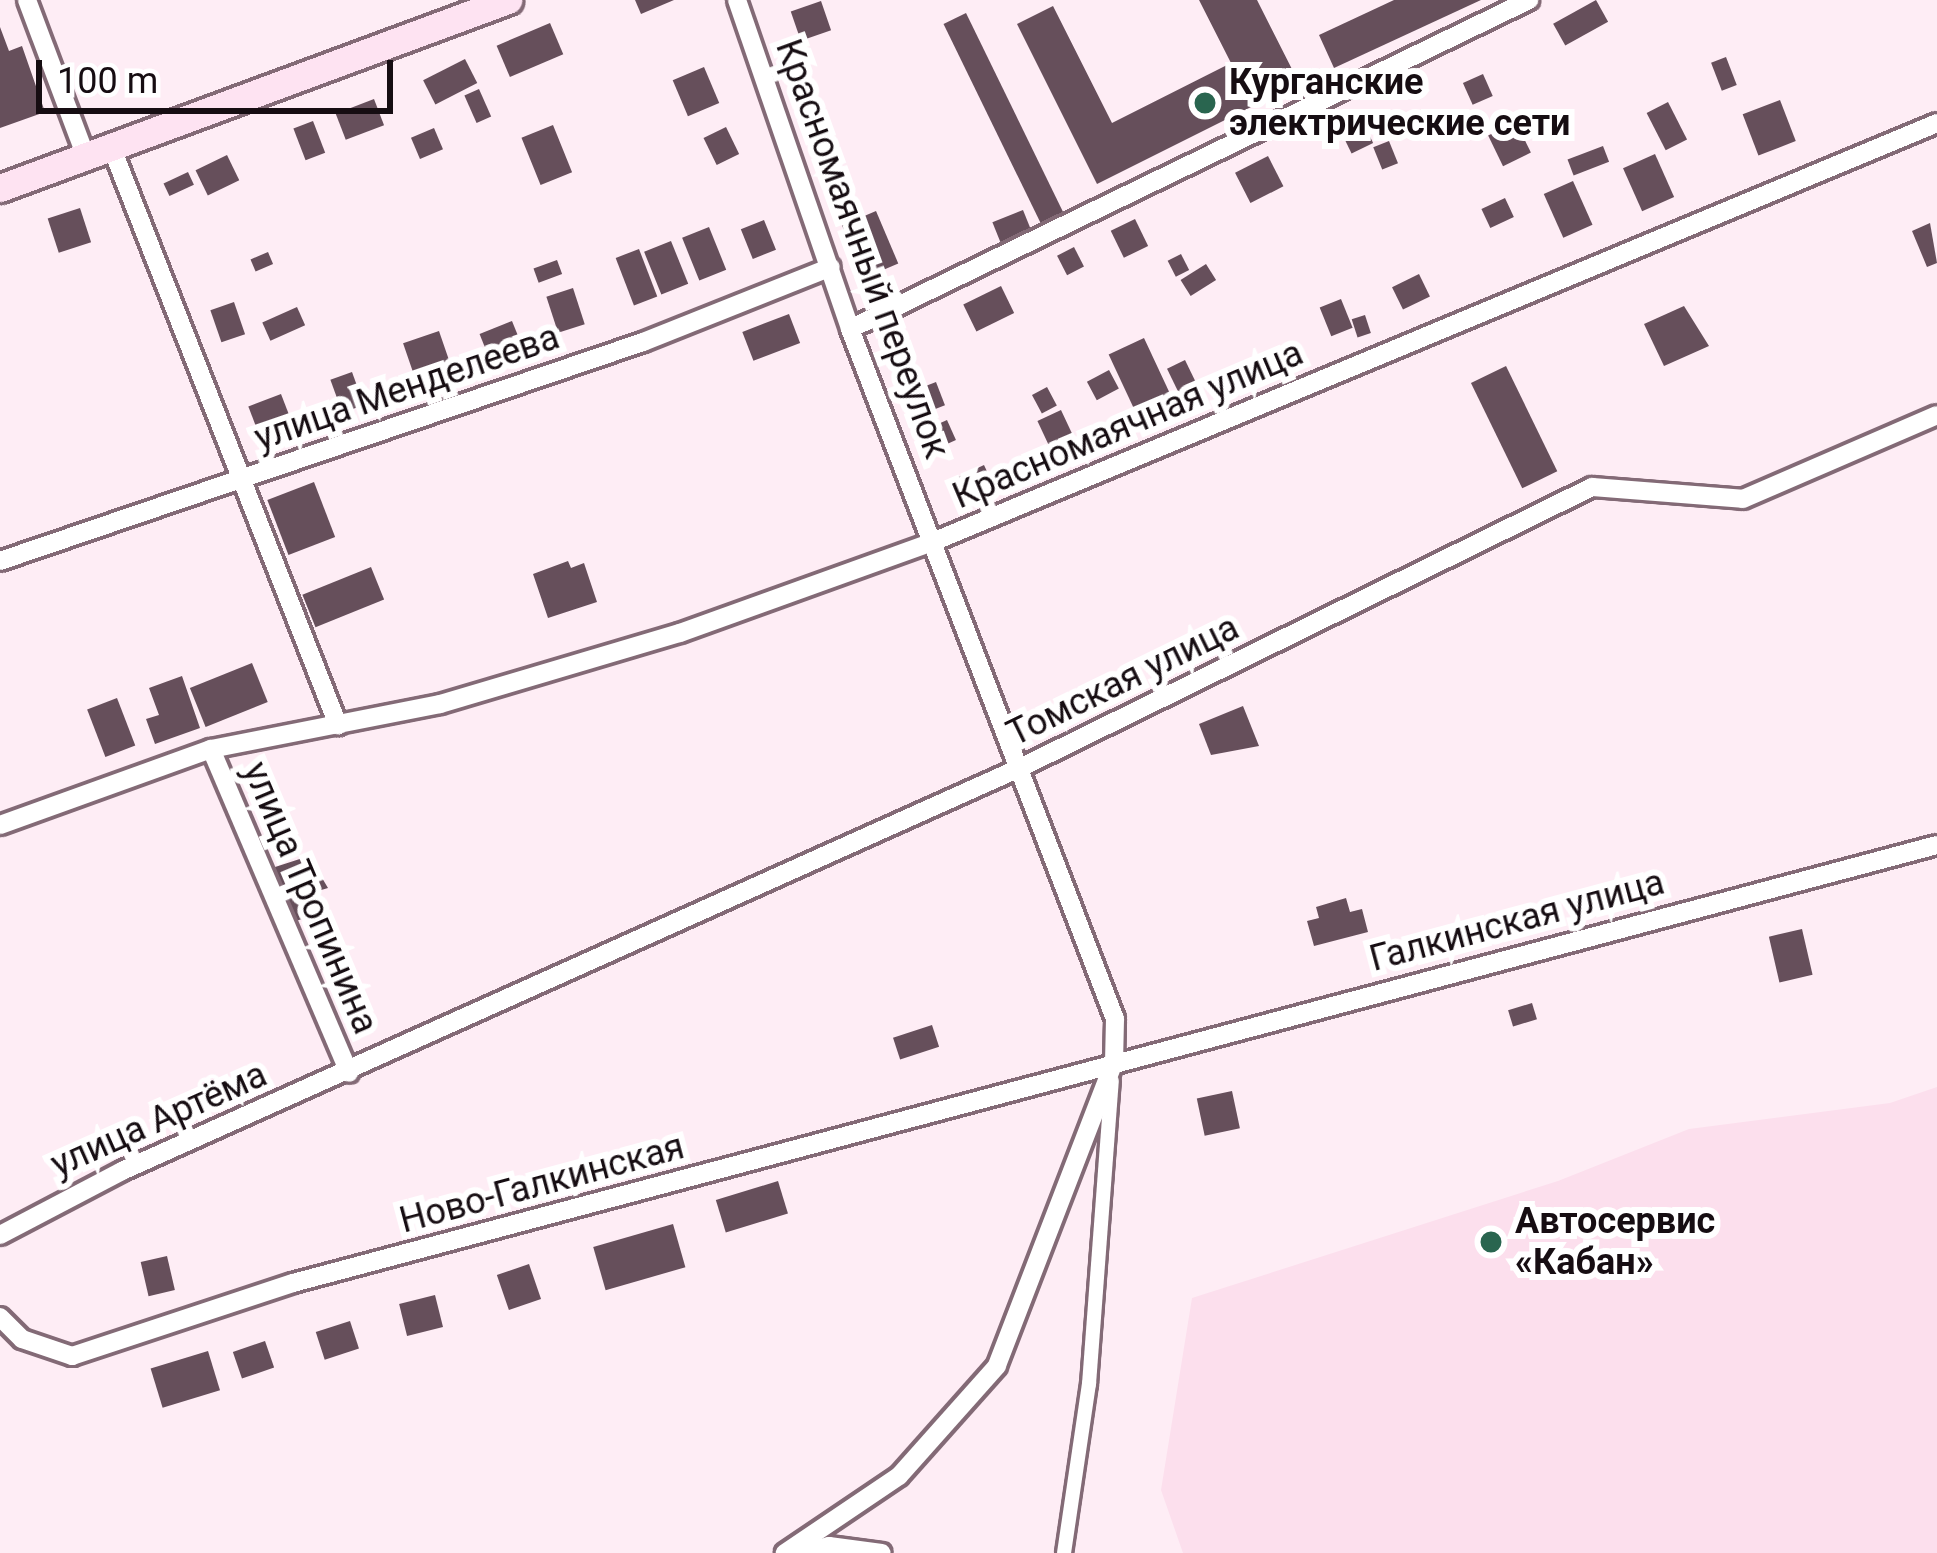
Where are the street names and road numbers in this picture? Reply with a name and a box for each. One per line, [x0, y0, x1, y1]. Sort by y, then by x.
street label: Красномаячный переулок [766, 34, 958, 464]
street label: улица Менделеева [249, 316, 565, 460]
street label: Красномаячная улица [946, 332, 1310, 518]
street label: Томская улица [1000, 606, 1246, 756]
street label: улица Тропинина [233, 755, 387, 1041]
street label: Галкинская улица [1365, 861, 1669, 981]
street label: улица Артёма [45, 1053, 273, 1187]
street label: Ново-Галкинская [395, 1125, 689, 1243]

